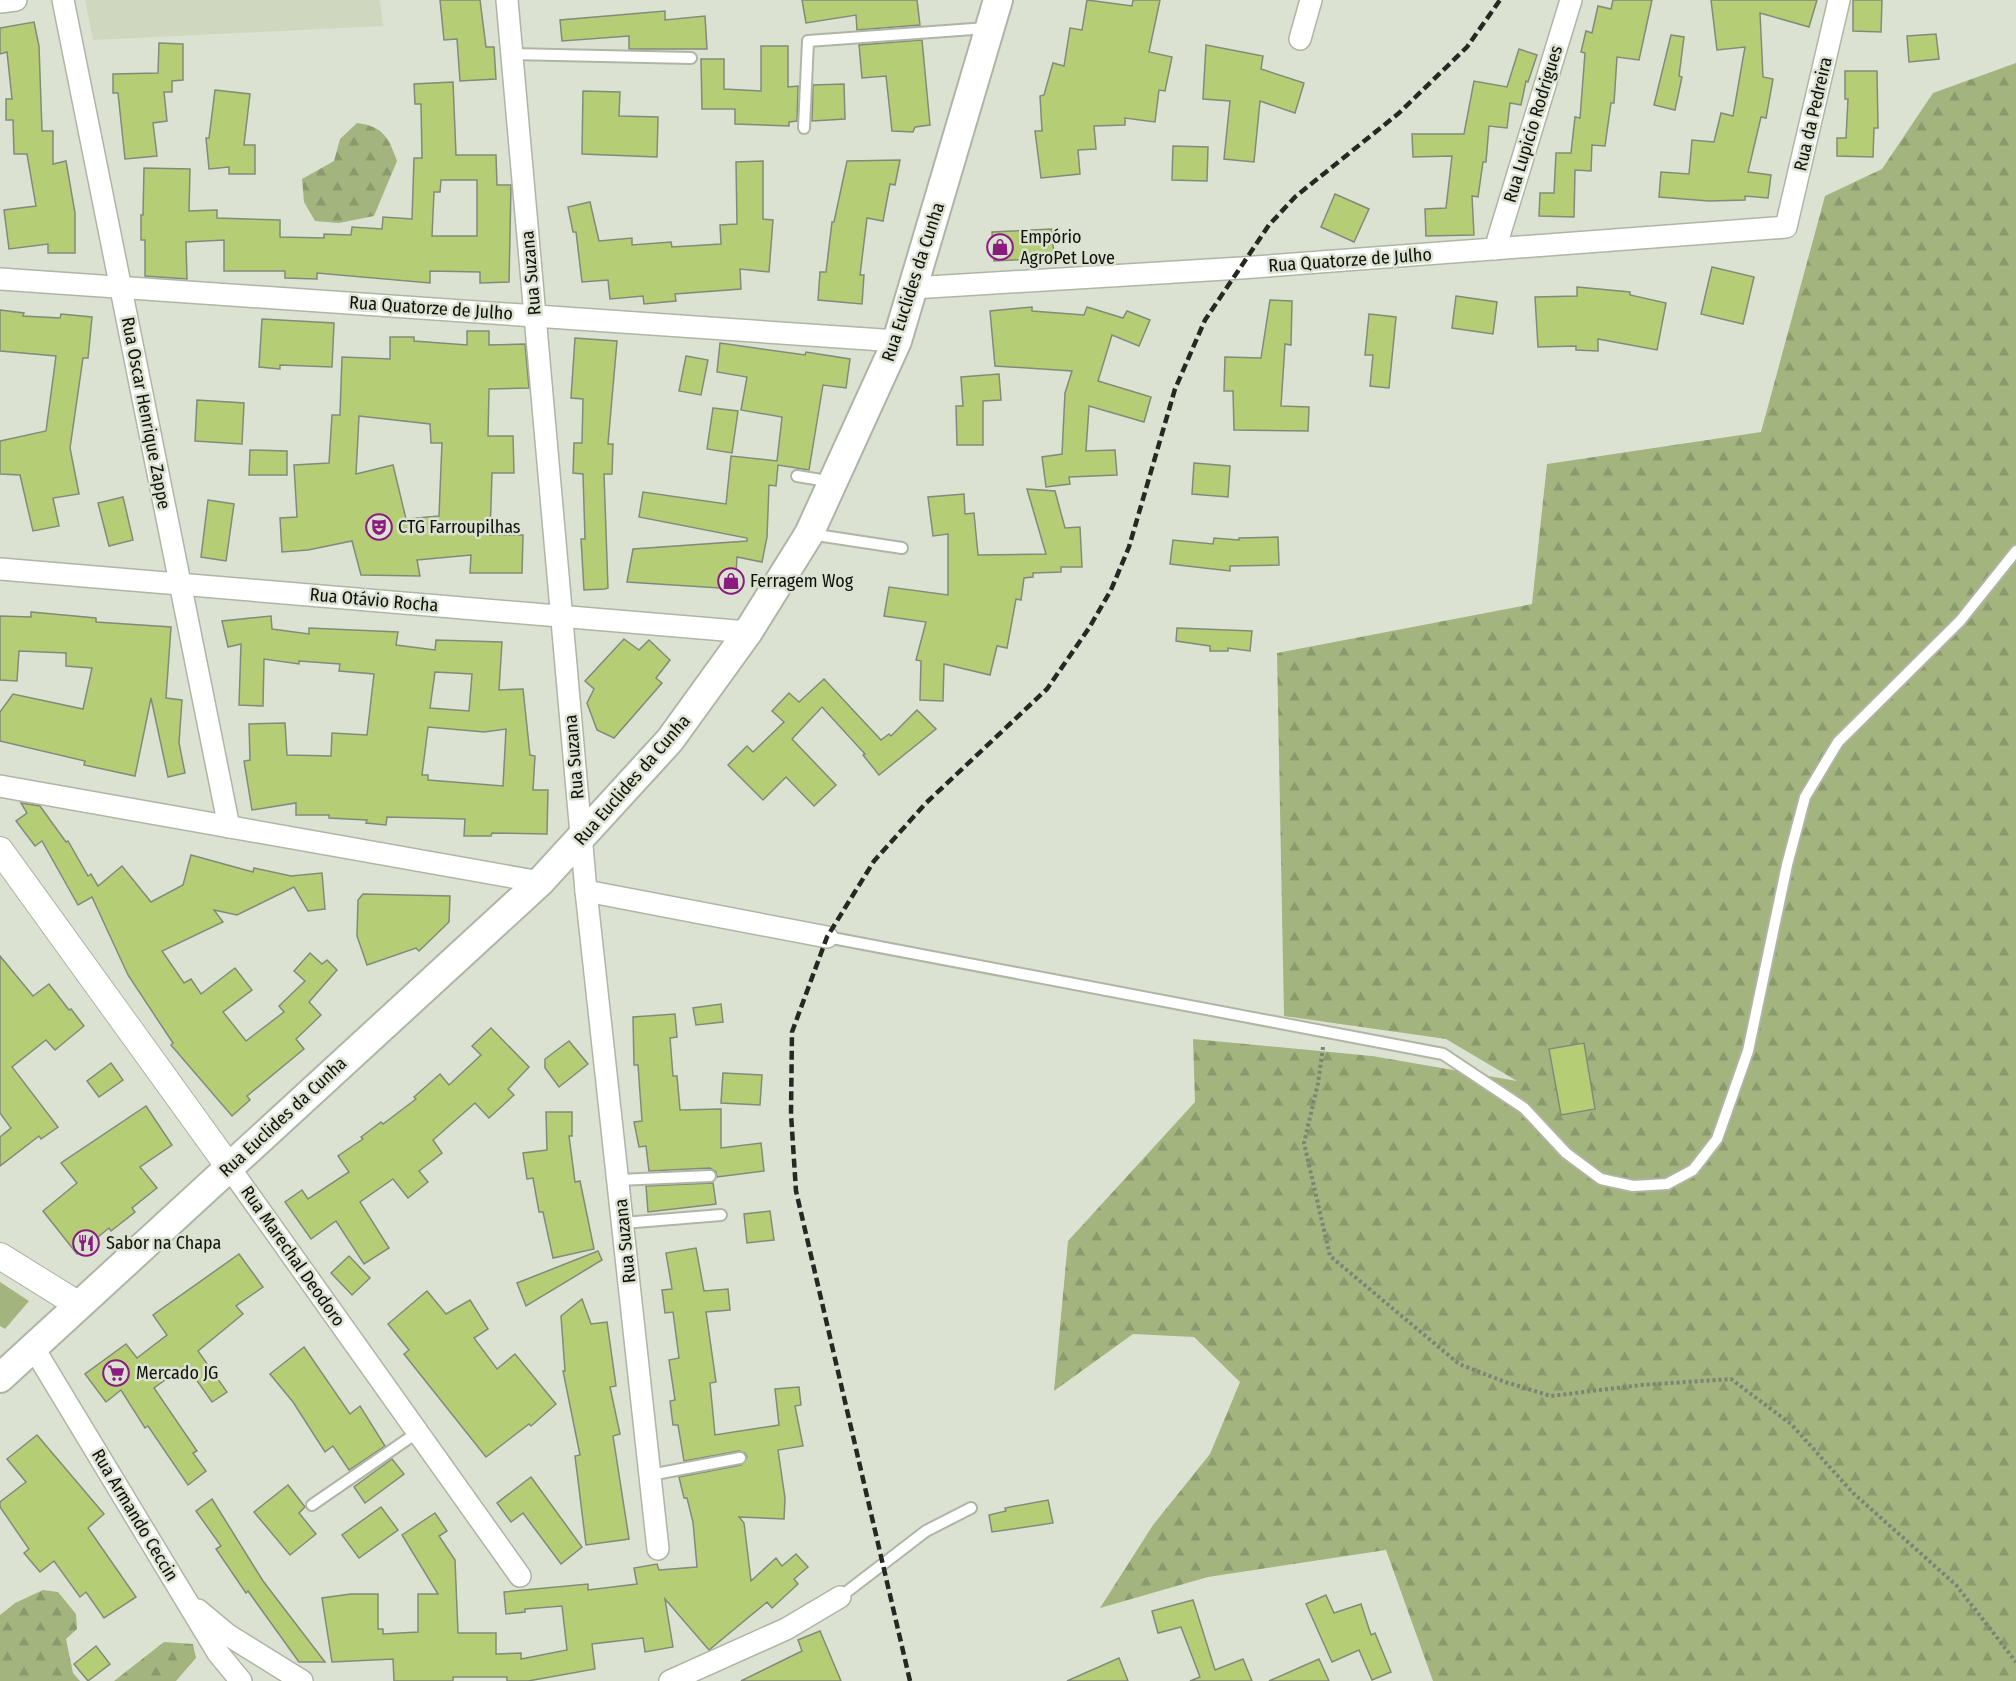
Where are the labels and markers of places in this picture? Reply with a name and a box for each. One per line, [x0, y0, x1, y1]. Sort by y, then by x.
place label: Empório AgroPet Love [1020, 226, 1115, 269]
shop icon: Empório AgroPet Love [985, 232, 1015, 262]
theatre icon: CTG Farroupilhas [364, 512, 394, 542]
place label: CTG Farroupilhas [398, 516, 521, 538]
shop icon: Ferragem Wog [716, 566, 746, 596]
place label: Ferragem Wog [750, 570, 854, 592]
restaurant icon: Sabor na Chapa [71, 1228, 101, 1258]
place label: Sabor na Chapa [106, 1232, 222, 1254]
supermarket icon: Mercado JG [101, 1358, 131, 1388]
place label: Mercado JG [136, 1362, 218, 1384]

